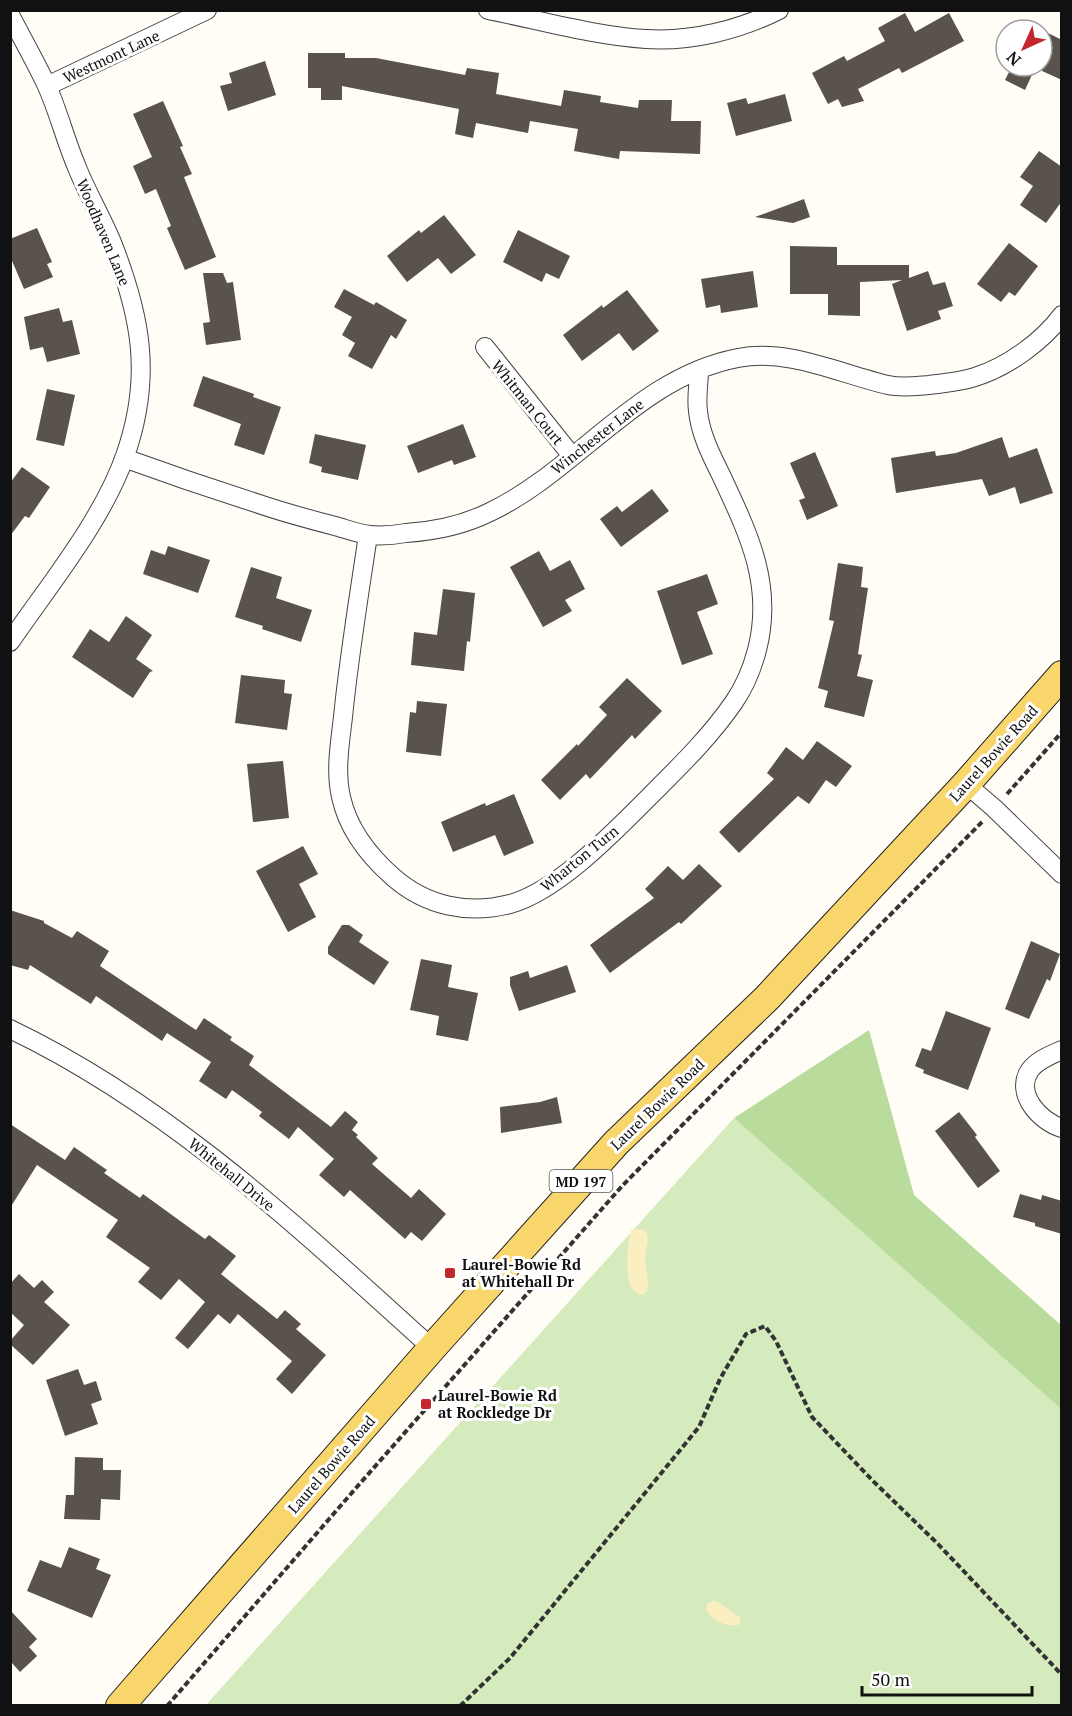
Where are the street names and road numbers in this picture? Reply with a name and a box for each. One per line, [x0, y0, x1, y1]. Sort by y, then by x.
street label: Westmont Lane [60, 25, 162, 87]
street label: Woodhaven Lane [73, 176, 135, 288]
street label: Whitman Court [488, 355, 569, 449]
street label: Winchester Lane [547, 394, 647, 478]
street label: Laurel Bowie Road [944, 700, 1042, 806]
street label: Wharton Turn [536, 820, 622, 896]
street label: Laurel Bowie Road [606, 1054, 708, 1154]
street label: Whitehall Drive [185, 1133, 279, 1215]
road number: MD 197 [550, 1170, 612, 1192]
street label: Laurel Bowie Road [283, 1411, 379, 1517]

